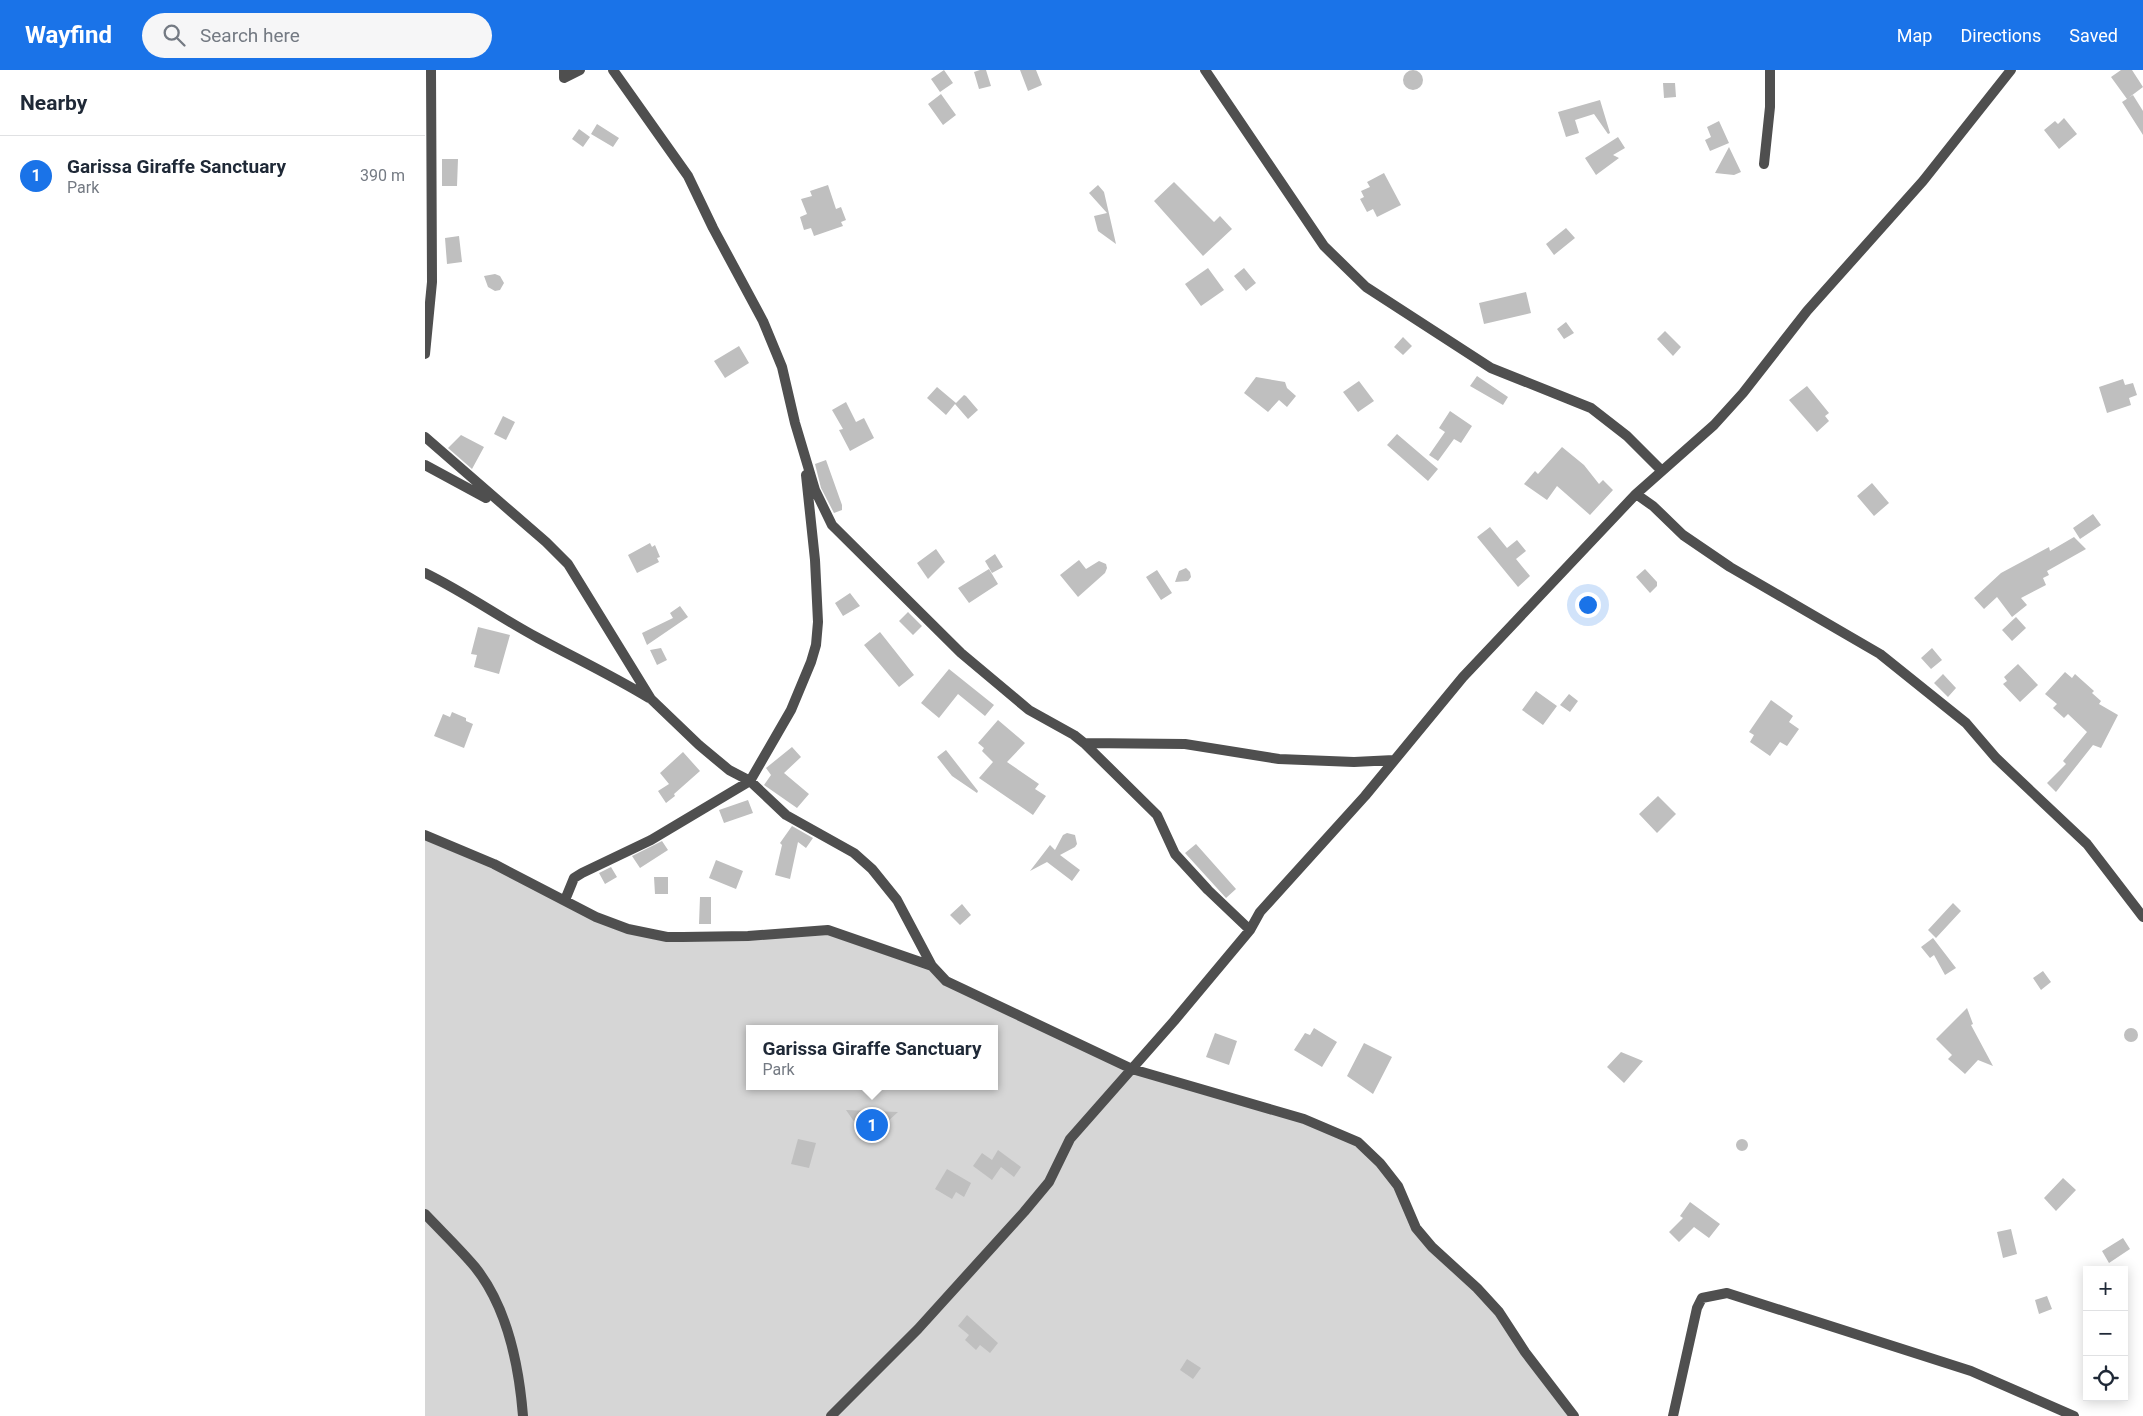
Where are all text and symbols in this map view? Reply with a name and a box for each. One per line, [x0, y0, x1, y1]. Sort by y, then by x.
search box [142, 13, 492, 58]
text: Wayfind [25, 21, 112, 49]
icon: search [160, 21, 188, 49]
text: Search here [200, 24, 300, 47]
text: Map [1897, 25, 1932, 46]
text: Directions [1960, 25, 2041, 46]
text: Saved [2069, 25, 2118, 46]
text: Nearby [20, 91, 87, 115]
text: Garissa Giraffe Sanctuary [67, 155, 286, 178]
text: 1 [31, 166, 41, 185]
text: 390 m [360, 166, 405, 185]
text: Park [67, 178, 99, 197]
your location [1575, 592, 1601, 618]
popup [746, 1025, 998, 1090]
text: Garissa Giraffe Sanctuary [762, 1037, 982, 1060]
text: Park [762, 1060, 795, 1079]
pin: 1 [856, 1106, 888, 1144]
map controls [2083, 1266, 2128, 1401]
button: + [2083, 1266, 2128, 1311]
button: − [2083, 1311, 2128, 1356]
button: locate [2083, 1356, 2128, 1401]

